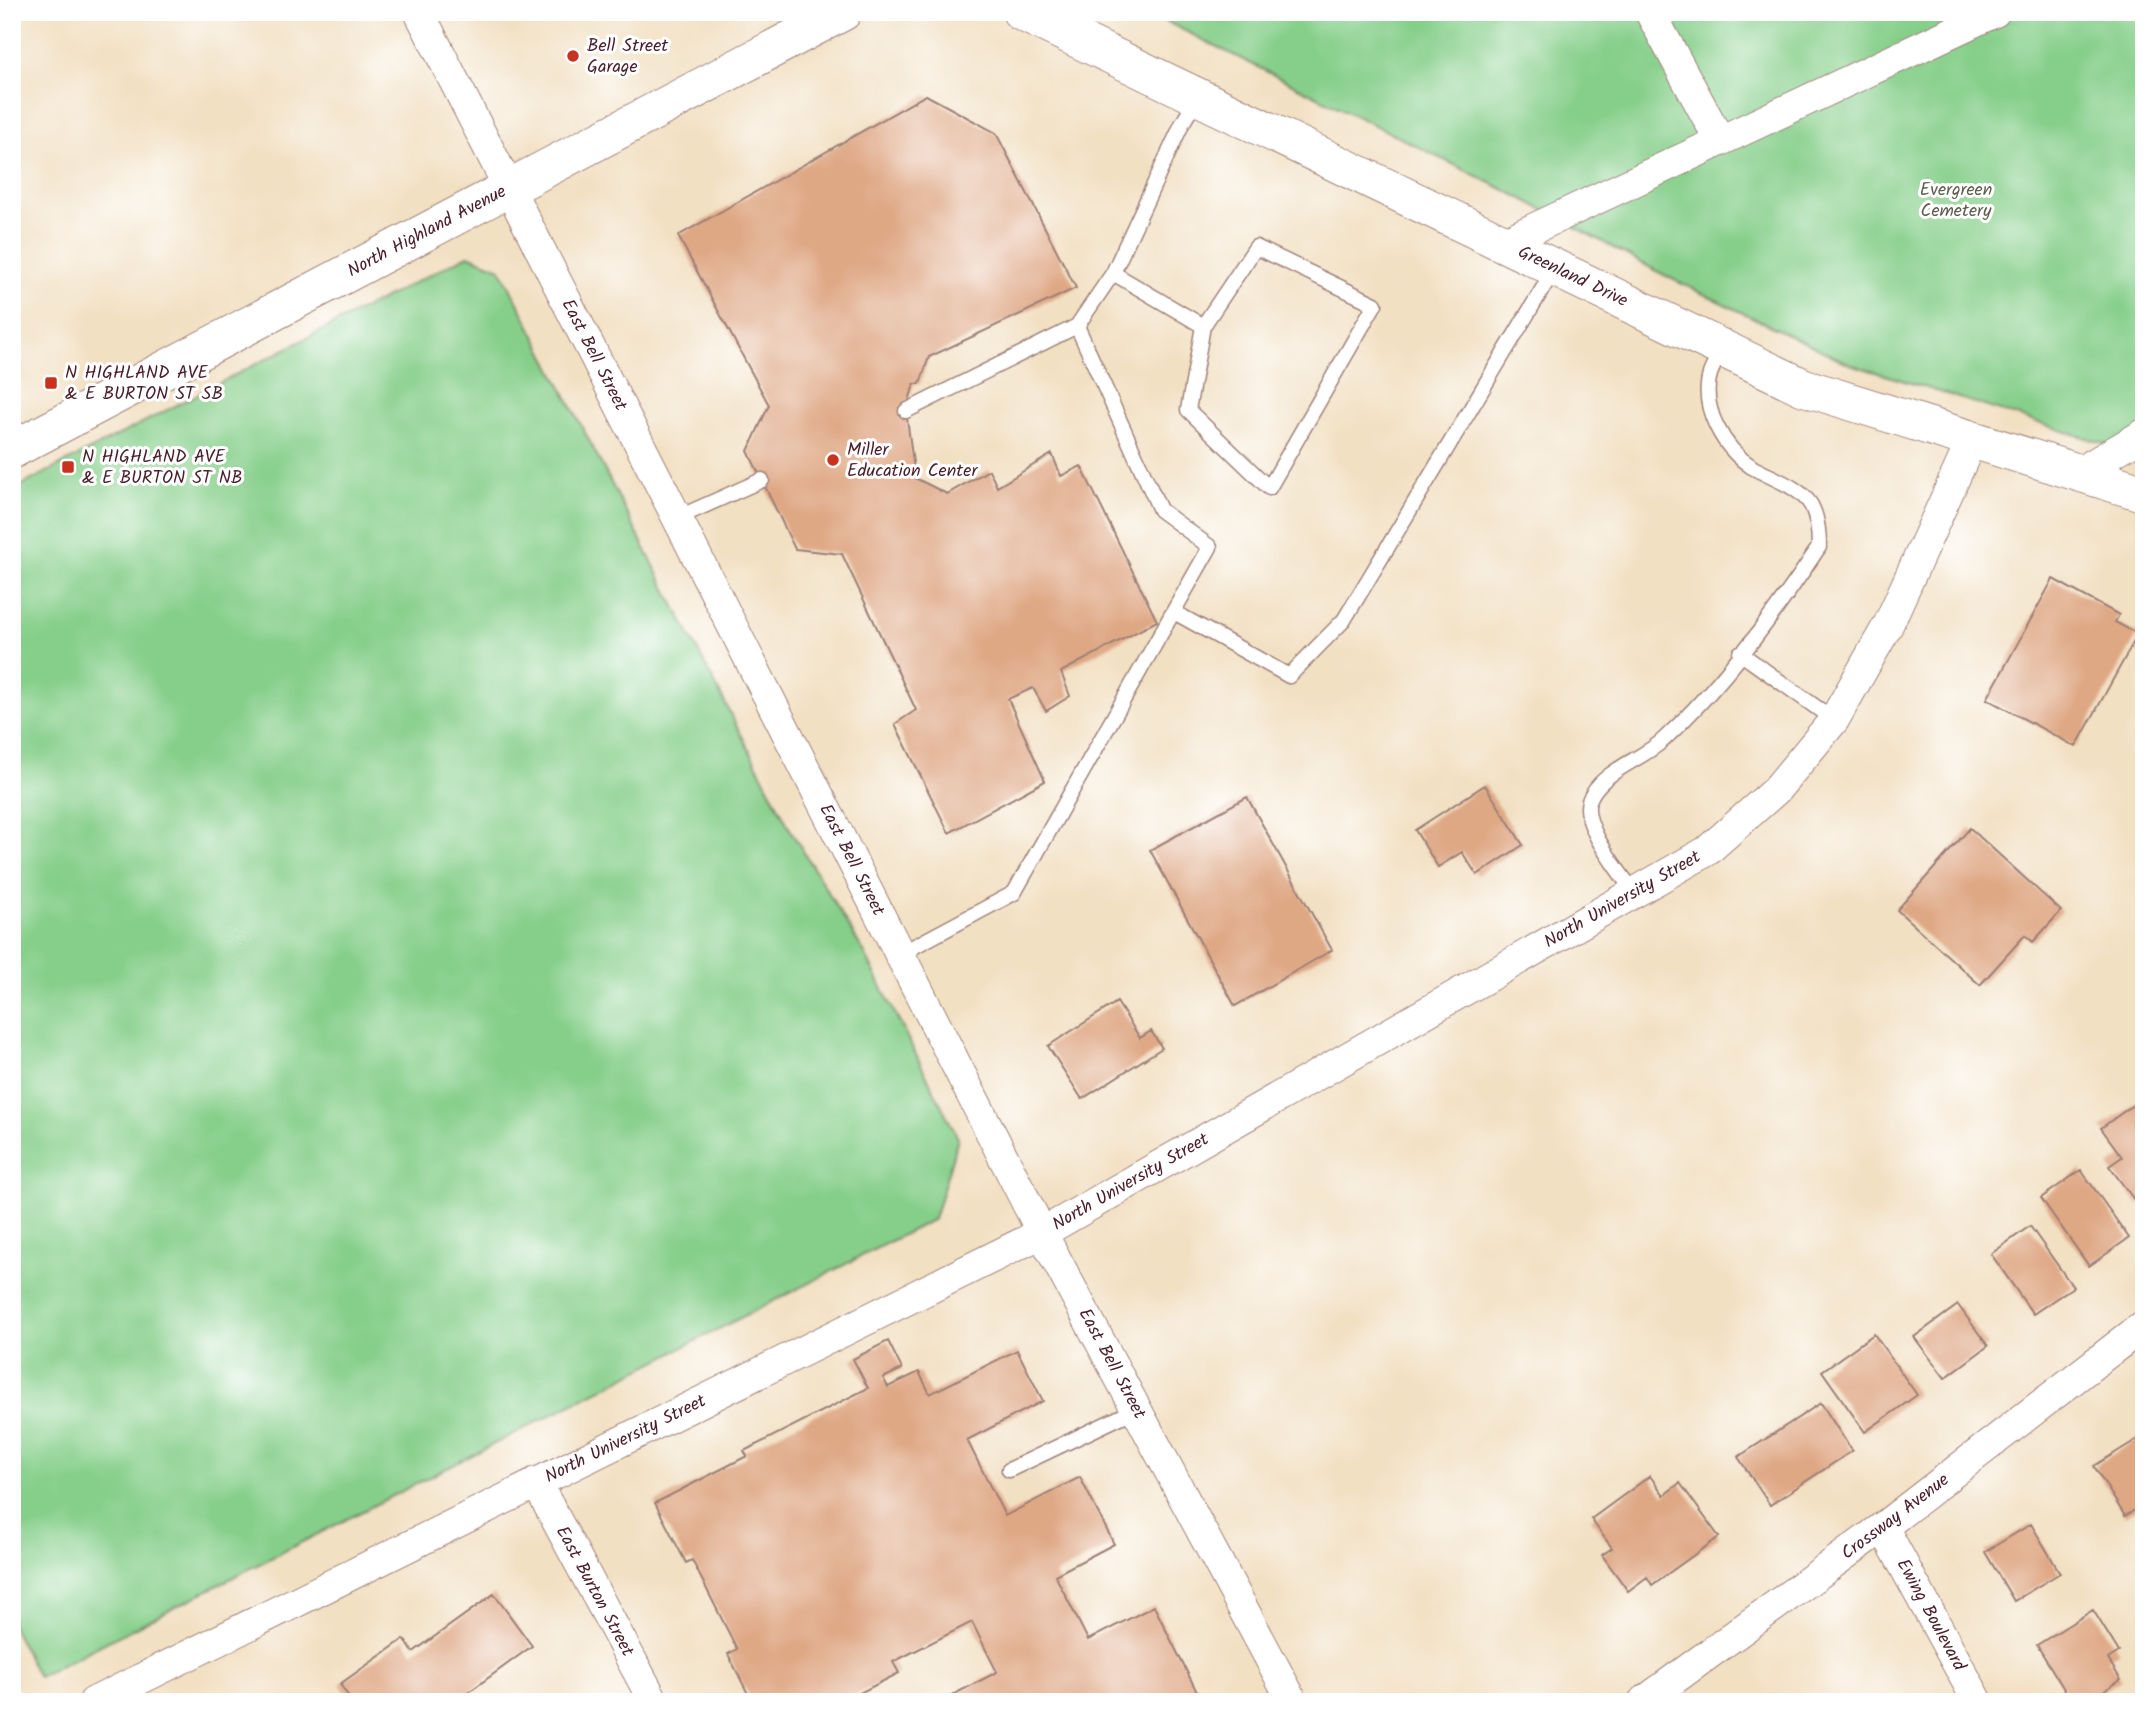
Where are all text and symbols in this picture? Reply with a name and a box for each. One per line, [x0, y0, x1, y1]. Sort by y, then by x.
place label: Bell Street Garage [587, 32, 669, 82]
marker: Bell Street Garage [565, 48, 581, 64]
park label: Evergreen Cemetery [1920, 176, 1992, 226]
street label: North Highland Avenue [342, 177, 512, 285]
street label: Greenland Drive [1513, 238, 1633, 315]
street label: East Bell Street [553, 294, 635, 417]
place label: N HIGHLAND AVE & E BURTON ST SB [65, 359, 223, 409]
marker: N HIGHLAND AVE & E BURTON ST SB [43, 375, 59, 391]
place label: Miller Education Center [847, 436, 978, 486]
place label: N HIGHLAND AVE & E BURTON ST NB [82, 443, 243, 493]
marker: Miller Education Center [825, 452, 841, 468]
marker: N HIGHLAND AVE & E BURTON ST NB [60, 459, 76, 475]
street label: East Bell Street [811, 799, 893, 922]
street label: North University Street [1539, 842, 1707, 956]
street label: North University Street [1047, 1125, 1216, 1239]
street label: East Bell Street [1070, 1303, 1154, 1425]
street label: North University Street [540, 1386, 712, 1491]
street label: Crossway Avenue [1835, 1466, 1956, 1567]
street label: East Burton Street [548, 1521, 642, 1663]
street label: Ewing Boulevard [1888, 1553, 1974, 1677]

